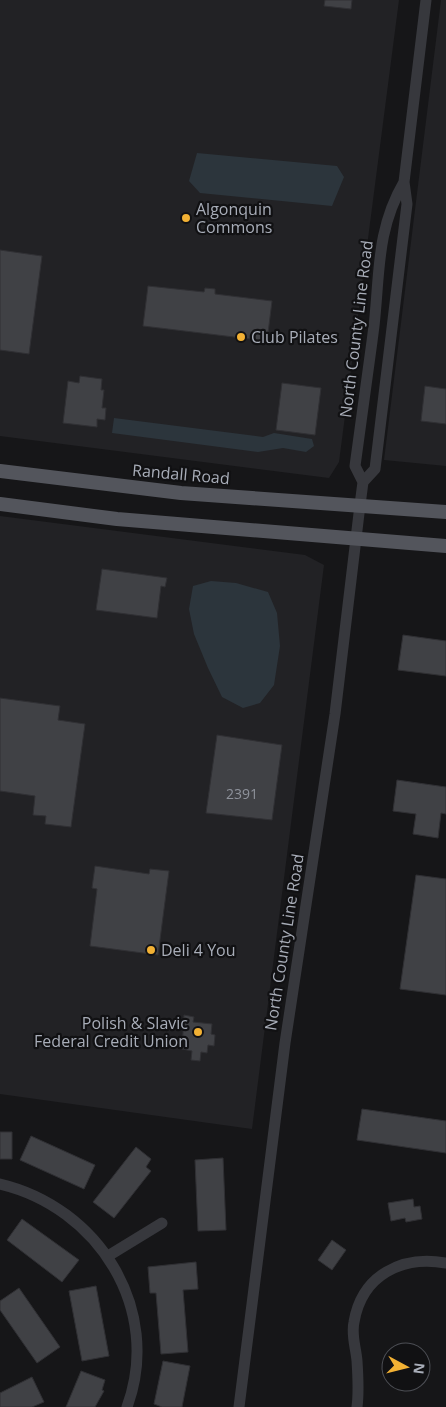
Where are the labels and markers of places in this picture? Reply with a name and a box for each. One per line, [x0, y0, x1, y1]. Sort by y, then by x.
place label: Algonquin Commons [196, 198, 272, 238]
marker: Algonquin Commons [180, 212, 192, 224]
place label: Club Pilates [251, 326, 338, 348]
marker: Club Pilates [235, 331, 247, 343]
place label: Deli 4 You [161, 939, 236, 961]
marker: Deli 4 You [145, 944, 157, 956]
place label: Polish & Slavic Federal Credit Union [34, 1012, 188, 1052]
marker: Polish & Slavic Federal Credit Union [192, 1026, 204, 1038]

